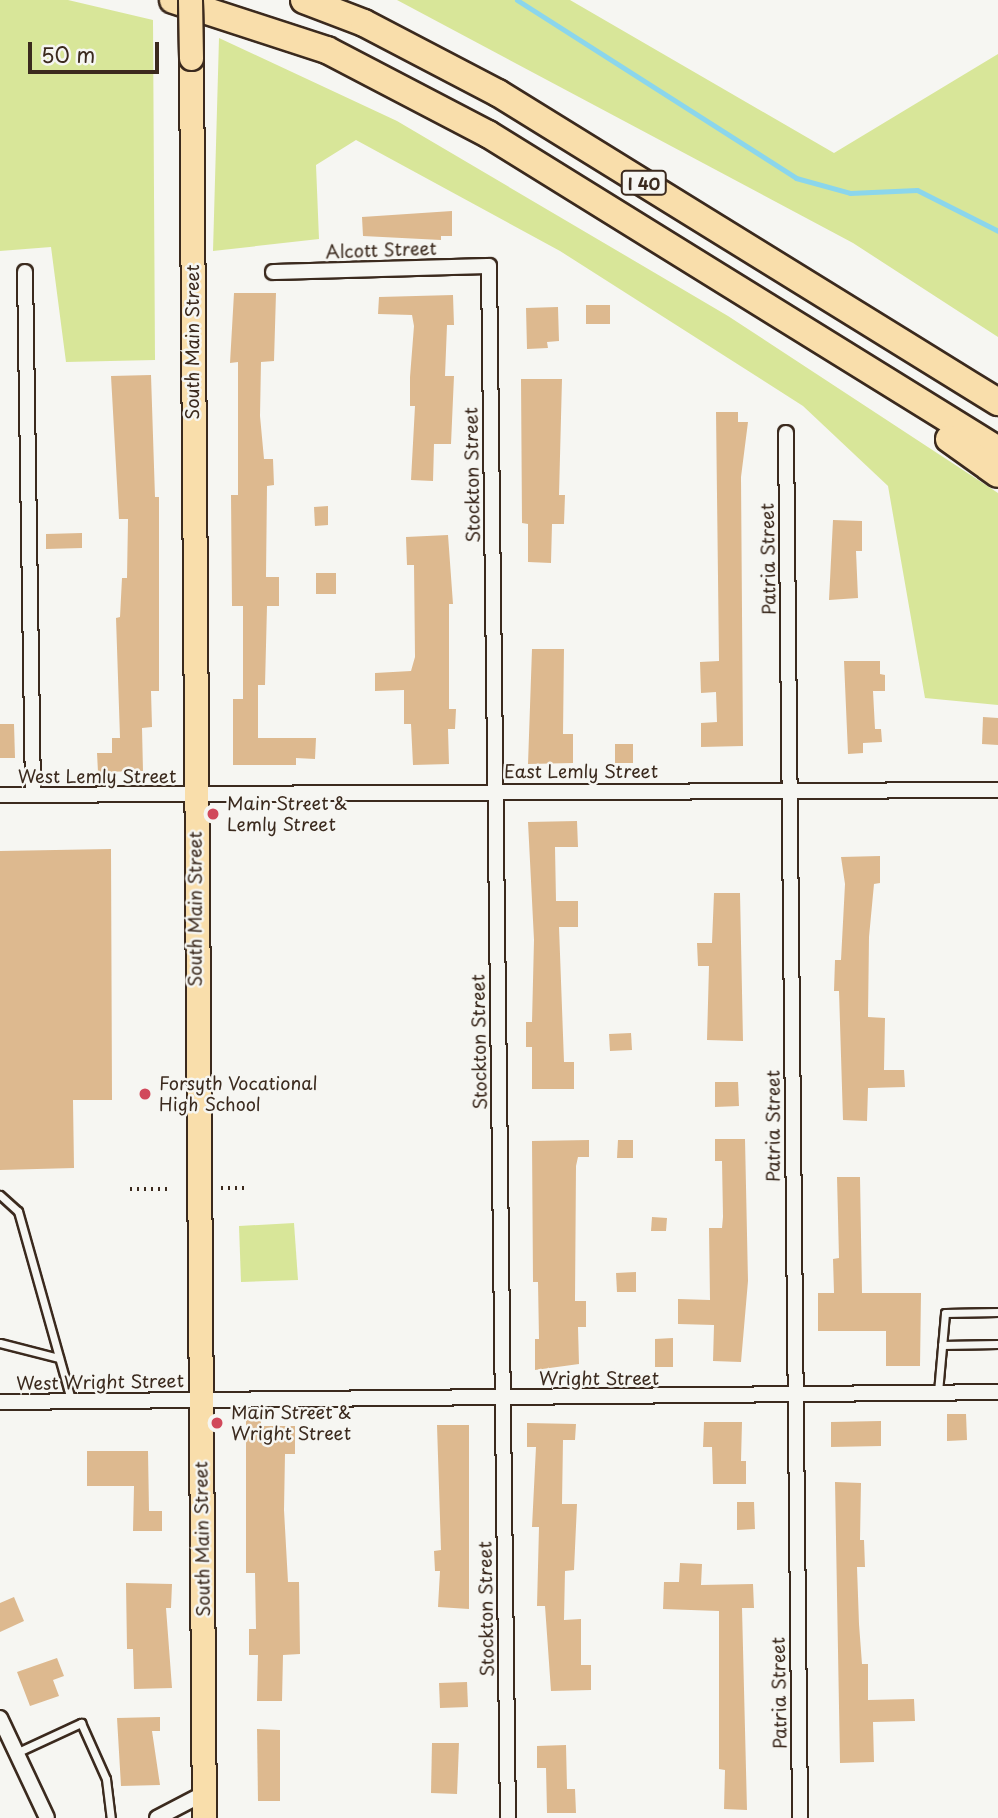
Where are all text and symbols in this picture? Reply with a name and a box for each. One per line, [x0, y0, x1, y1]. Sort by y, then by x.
scale bar [32, 28, 163, 72]
text: 50 m [41, 38, 95, 70]
road number: I 40 [620, 170, 668, 196]
street label: Alcott Street [325, 237, 437, 263]
street label: South Main Street [181, 263, 203, 421]
street label: Stockton Street [460, 407, 484, 543]
street label: Patria Street [756, 503, 780, 615]
street label: East Lemly Street [504, 760, 658, 782]
street label: West Lemly Street [18, 765, 176, 787]
place label: Main Street & Lemly Street [227, 793, 350, 836]
marker: Main Street & Lemly Street [205, 806, 221, 822]
street label: South Main Street [184, 830, 206, 988]
street label: Stockton Street [467, 974, 491, 1110]
street label: Patria Street [762, 1070, 784, 1182]
place label: Forsyth Vocational High School [159, 1073, 319, 1116]
marker: Forsyth Vocational High School [137, 1086, 153, 1102]
street label: Wright Street [539, 1367, 659, 1389]
street label: West Wright Street [16, 1370, 184, 1394]
place label: Main Street & Wright Street [231, 1402, 354, 1444]
marker: Main Street & Wright Street [209, 1415, 225, 1431]
street label: South Main Street [190, 1460, 214, 1618]
street label: Stockton Street [474, 1541, 498, 1677]
street label: Patria Street [767, 1637, 791, 1749]

